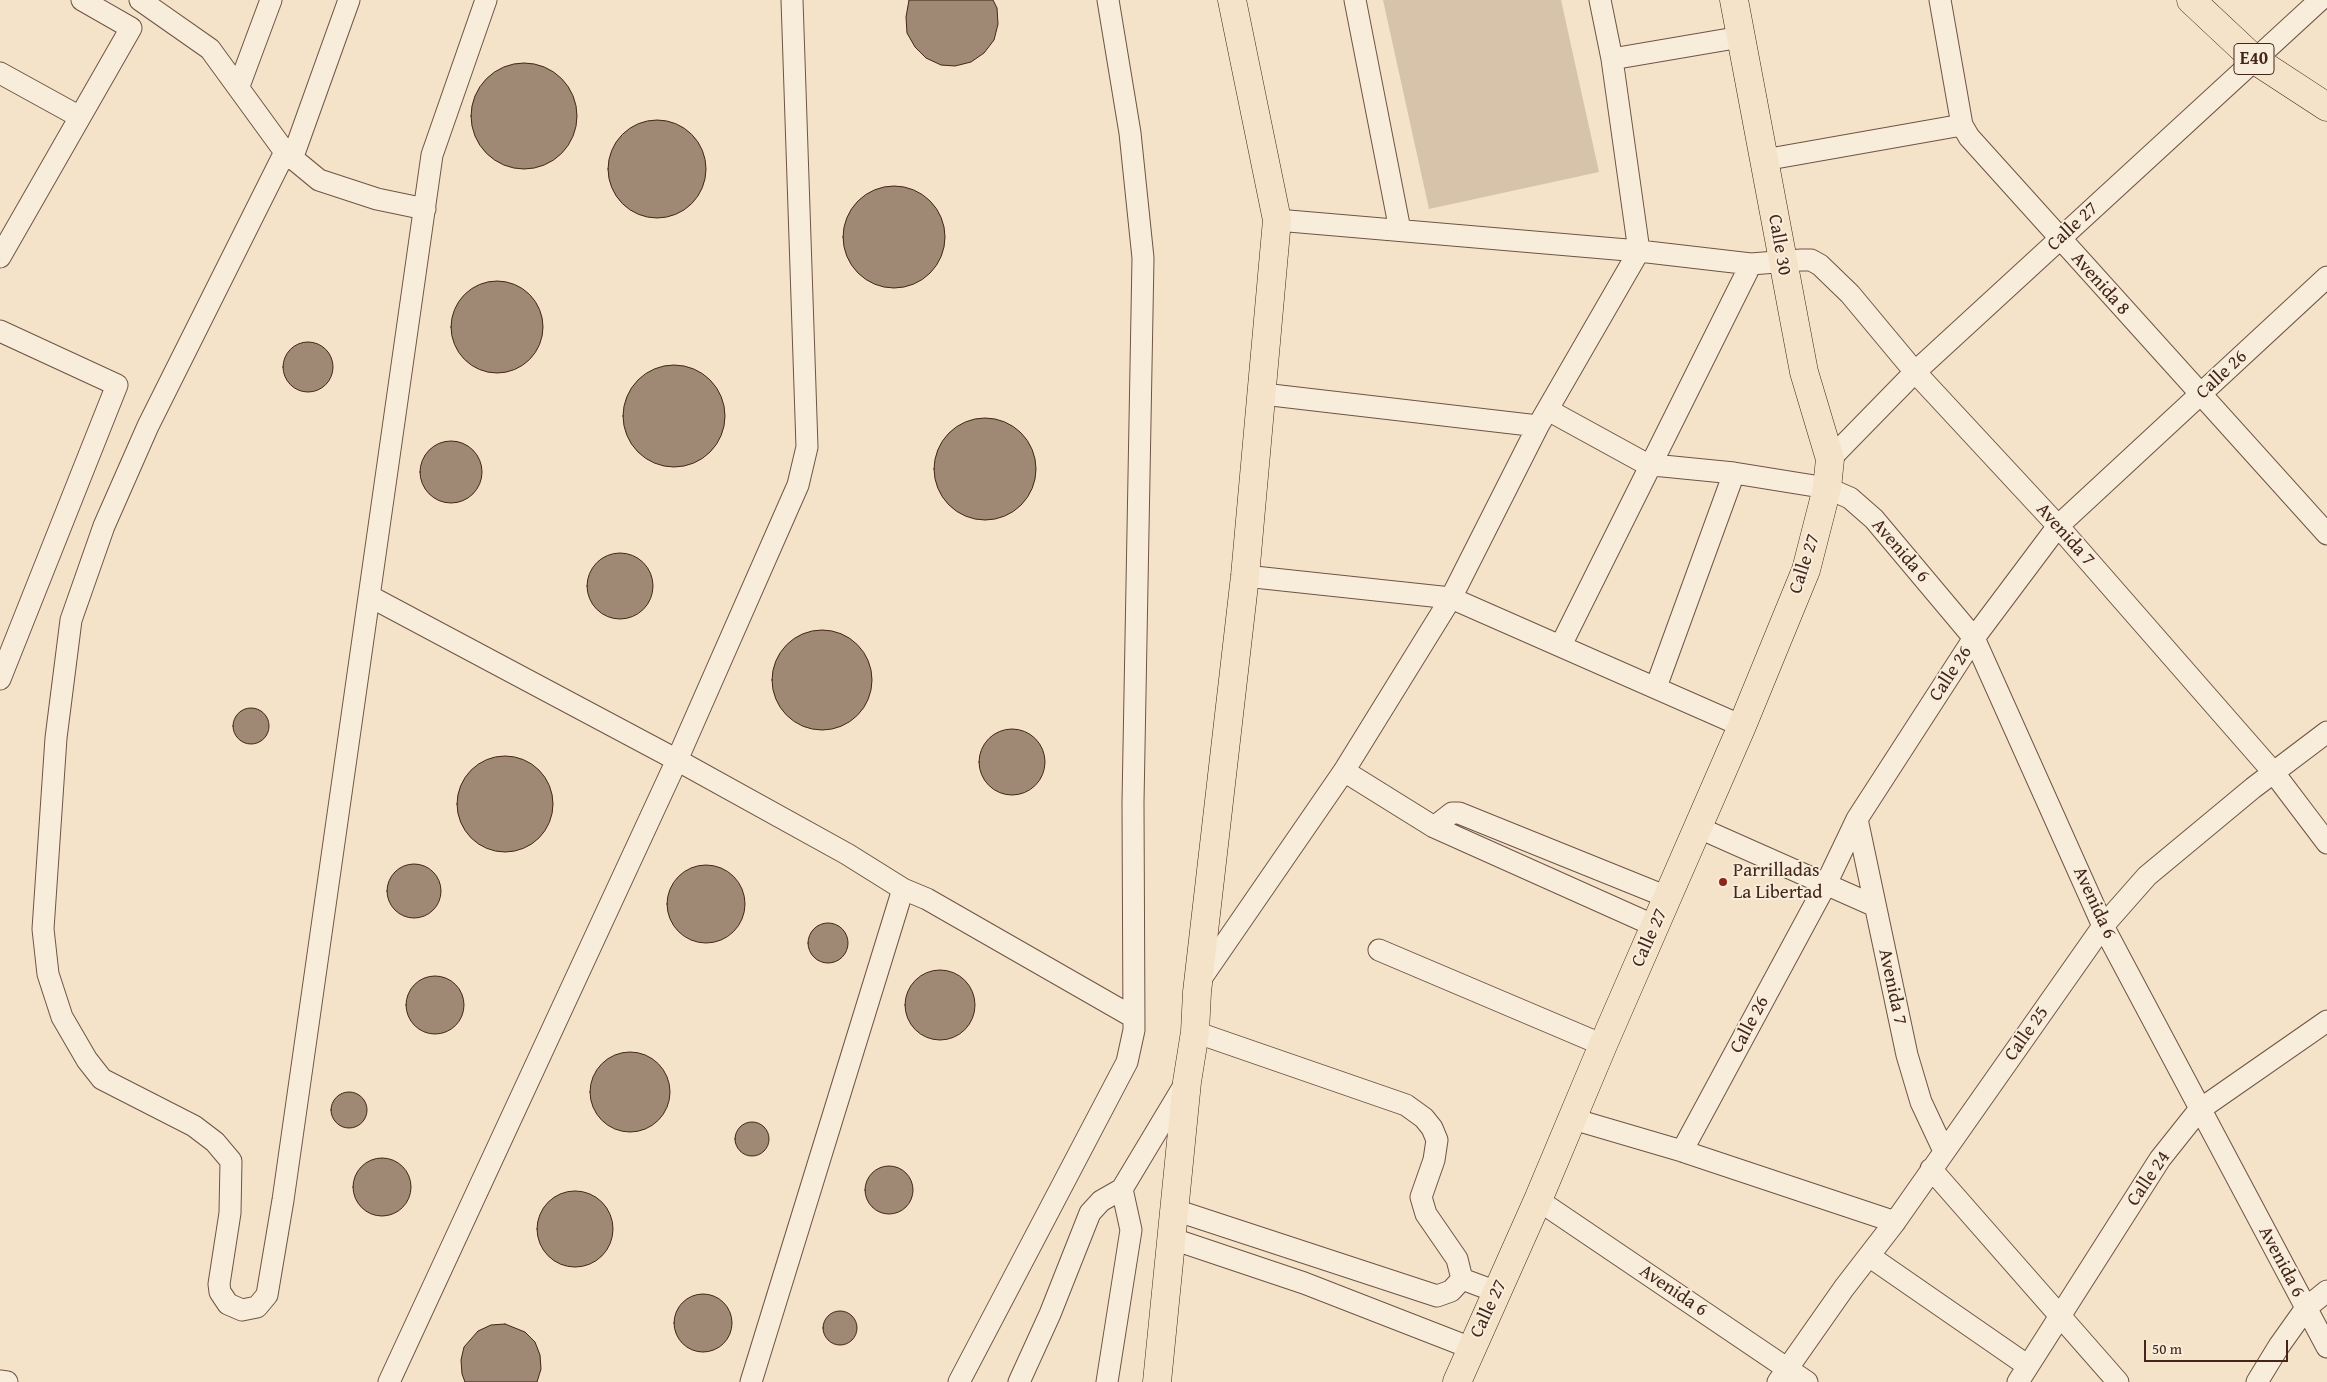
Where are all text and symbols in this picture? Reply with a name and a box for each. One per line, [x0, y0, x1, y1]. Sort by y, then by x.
road number: E40 [2234, 44, 2274, 74]
street label: Calle 27 [2043, 198, 2103, 256]
street label: Calle 30 [1762, 213, 1796, 277]
street label: Avenida 8 [2066, 248, 2134, 320]
street label: Calle 26 [2192, 346, 2252, 404]
street label: Avenida 7 [2031, 499, 2099, 571]
street label: Avenida 6 [1866, 514, 1934, 588]
street label: Calle 27 [1785, 531, 1825, 597]
street label: Calle 26 [1925, 642, 1977, 706]
place label: Parrilladas La Libertad [1733, 860, 1822, 904]
street label: Avenida 6 [2067, 863, 2121, 943]
marker: Parrilladas La Libertad [1717, 876, 1729, 888]
street label: Calle 27 [1627, 905, 1673, 971]
street label: Avenida 7 [1873, 947, 1911, 1027]
street label: Calle 26 [1726, 993, 1774, 1057]
street label: Calle 25 [2000, 1002, 2054, 1066]
street label: Calle 24 [2122, 1147, 2176, 1211]
street label: Avenida 6 [2253, 1223, 2309, 1301]
street label: Avenida 6 [1635, 1260, 1711, 1322]
street label: Calle 27 [1466, 1276, 1512, 1342]
scale bar [2147, 1330, 2291, 1362]
text: 50 m [2152, 1338, 2182, 1359]

